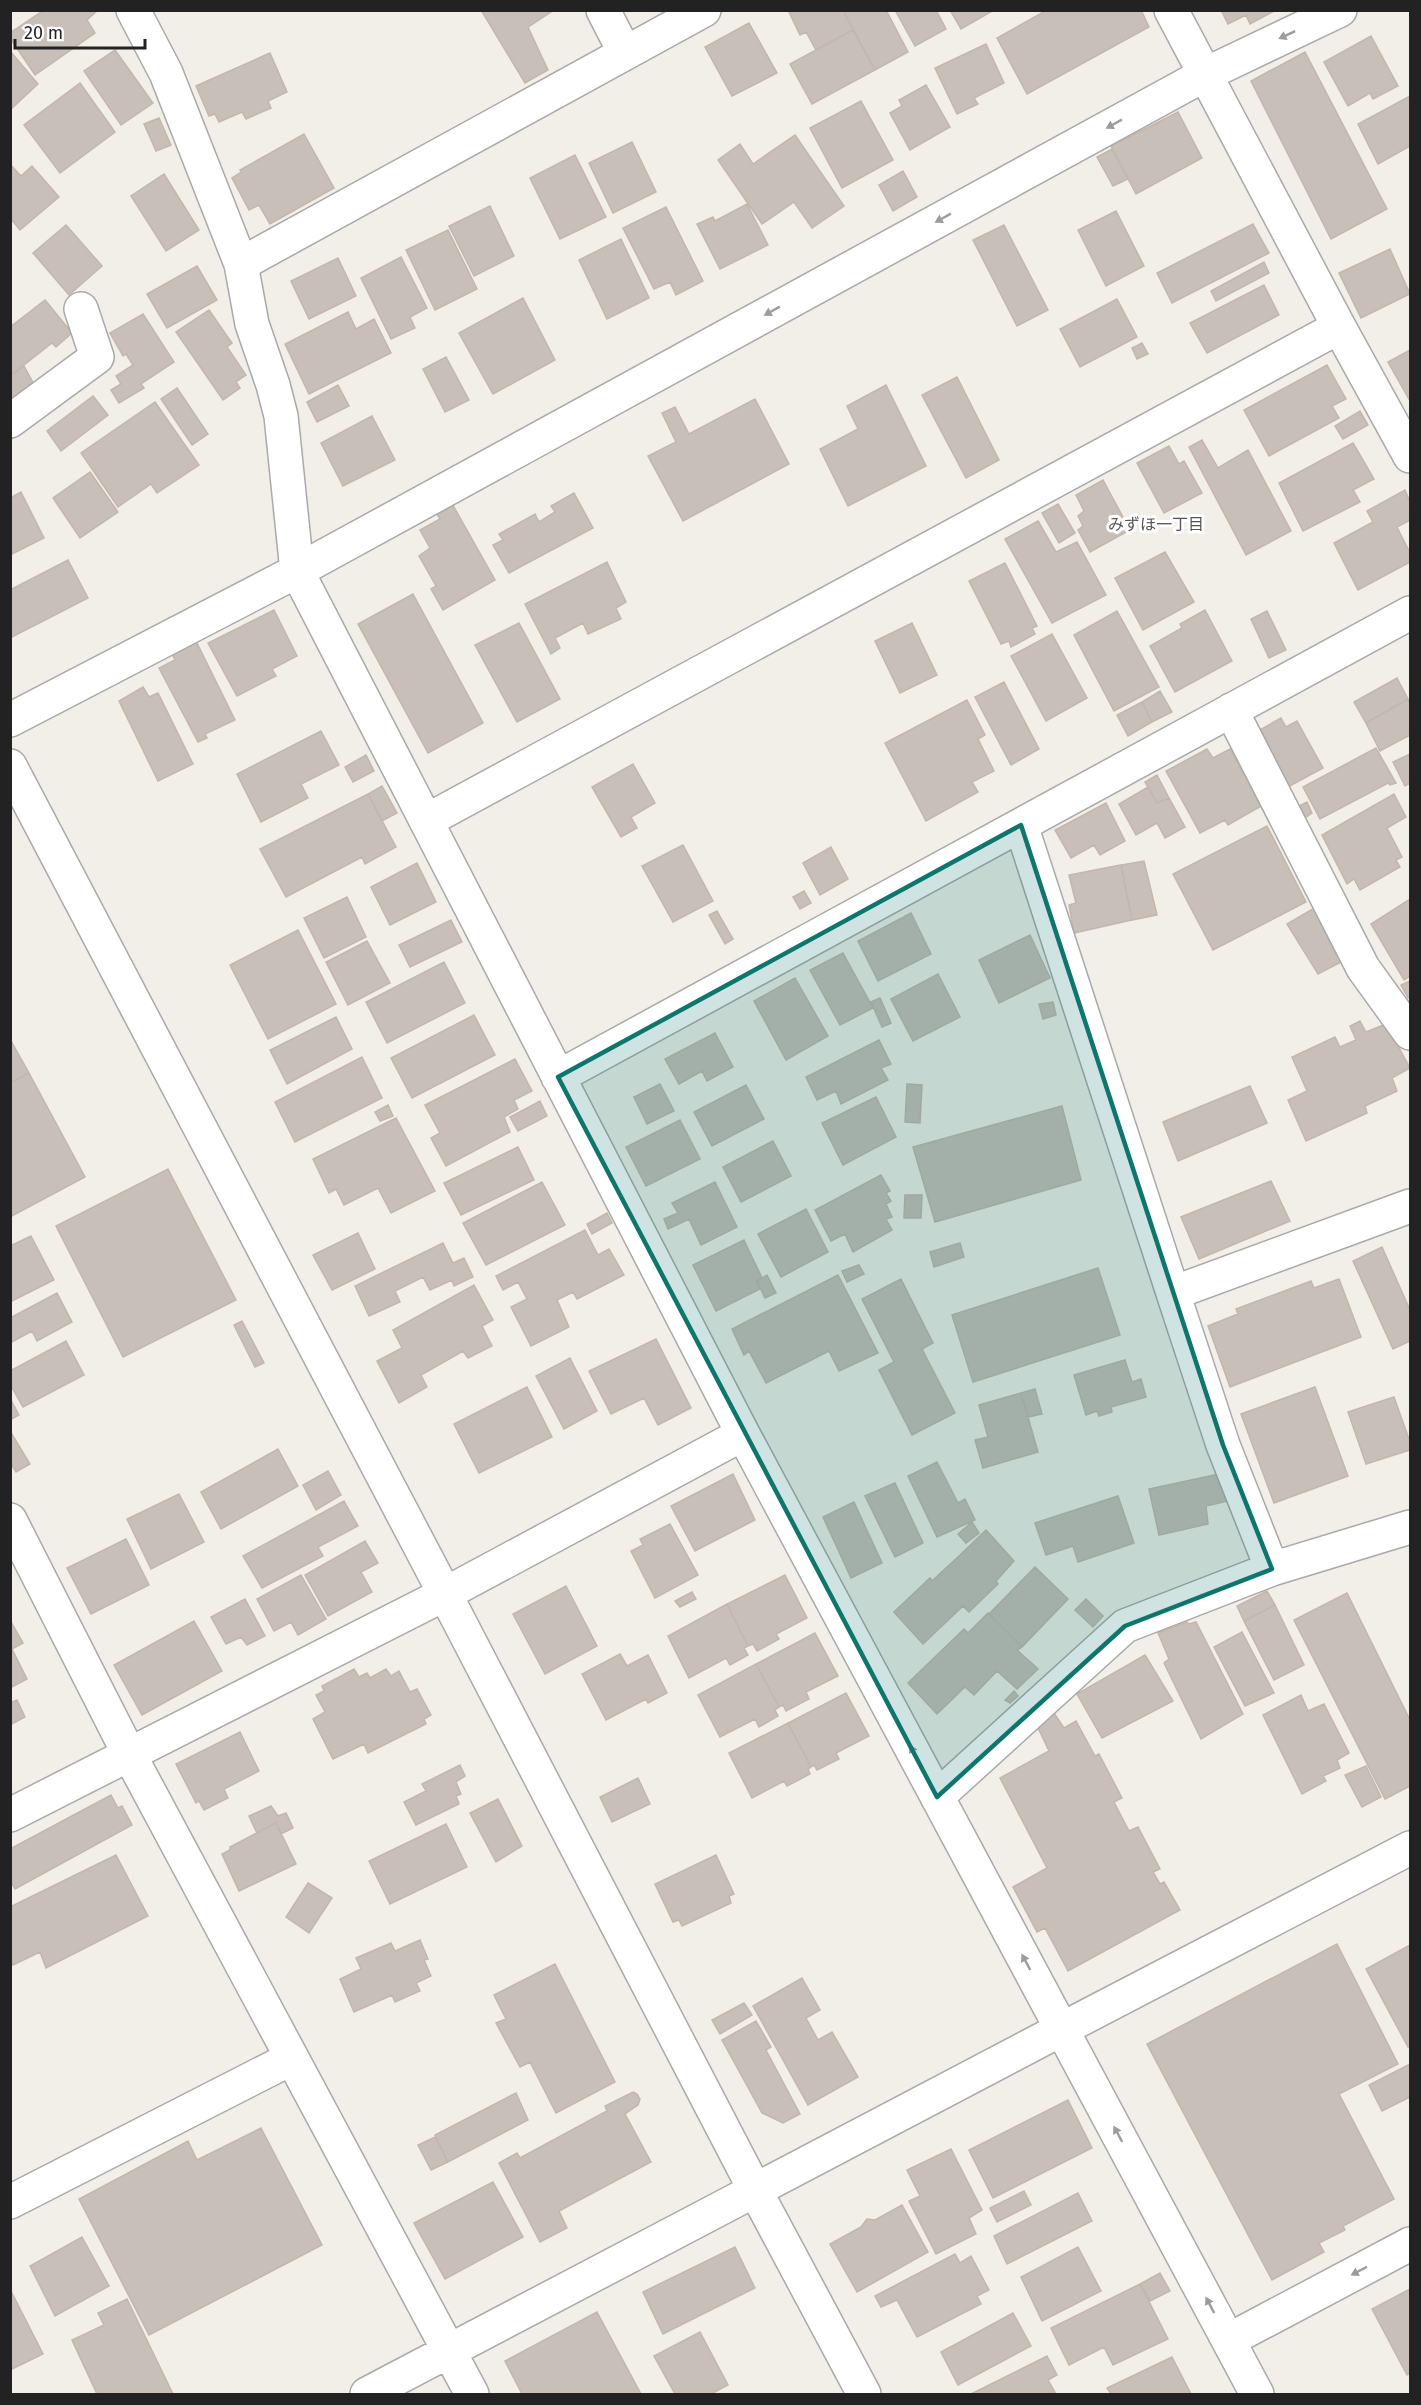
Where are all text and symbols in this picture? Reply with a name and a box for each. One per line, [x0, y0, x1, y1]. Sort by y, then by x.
scale bar [15, 12, 146, 50]
text: 20 m [24, 22, 63, 44]
one-way arrow [1279, 31, 1296, 40]
one-way arrow [1105, 119, 1122, 129]
one-way arrow [934, 213, 951, 223]
one-way arrow [763, 306, 780, 316]
district label: みずほ一丁目 [1108, 515, 1204, 534]
one-way arrow [909, 1744, 919, 1761]
one-way arrow [1021, 1953, 1031, 1970]
one-way arrow [1113, 2125, 1123, 2142]
one-way arrow [1350, 2266, 1367, 2276]
one-way arrow [1205, 2297, 1215, 2314]

